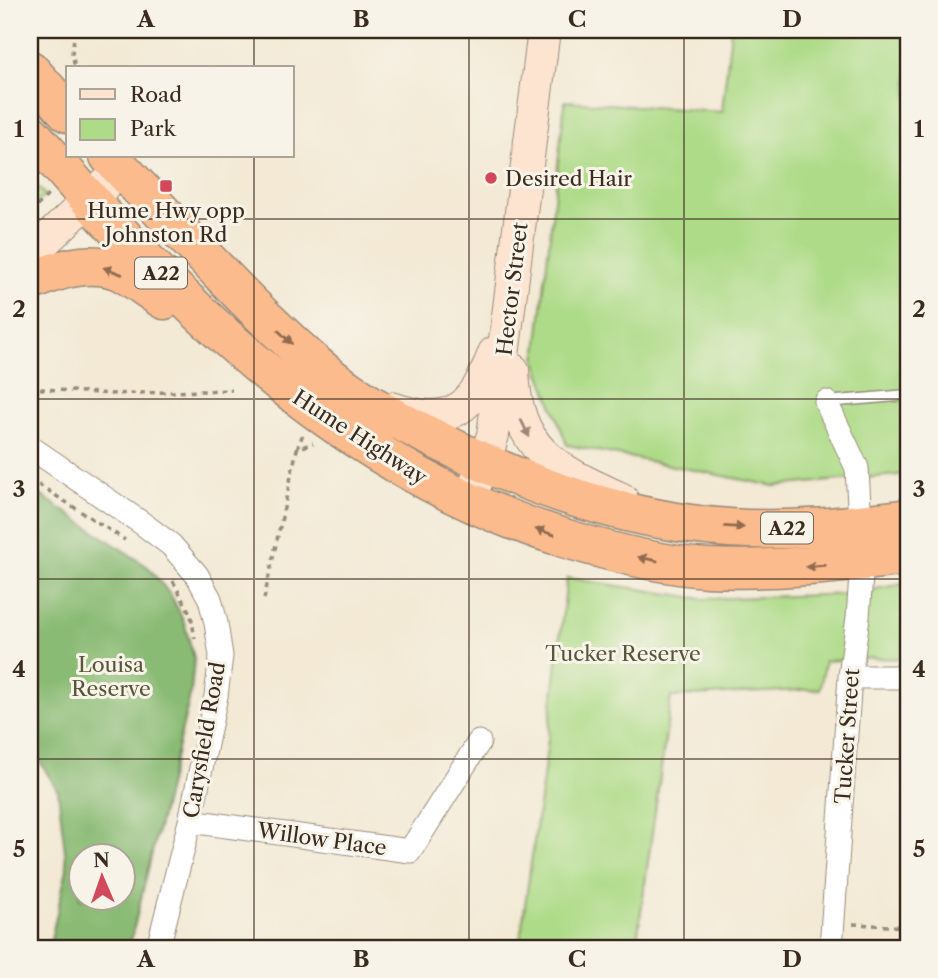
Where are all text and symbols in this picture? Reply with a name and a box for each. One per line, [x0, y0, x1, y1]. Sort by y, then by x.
text: A [136, 5, 156, 33]
text: B [352, 5, 370, 33]
text: C [568, 5, 586, 33]
text: D [782, 5, 802, 33]
legend [66, 66, 294, 158]
text: Road [130, 82, 182, 107]
text: 1 [14, 115, 25, 143]
text: 1 [914, 115, 925, 143]
text: Park [130, 116, 176, 141]
place label: Desired Hair [505, 166, 632, 191]
marker: Desired Hair [483, 170, 499, 186]
marker: Hume Hwy opp Johnston Rd [158, 178, 174, 194]
place label: Hume Hwy opp Johnston Rd [87, 198, 245, 247]
street label: Hector Street [491, 220, 533, 357]
road number: A22 [135, 258, 187, 288]
one-way arrow [103, 265, 124, 276]
text: 2 [12, 295, 26, 323]
text: 2 [912, 295, 926, 323]
one-way arrow [276, 328, 293, 344]
street label: Hume Highway [288, 384, 432, 490]
one-way arrow [520, 418, 531, 438]
text: 3 [13, 475, 26, 503]
text: 3 [913, 475, 926, 503]
road number: A22 [761, 512, 813, 544]
one-way arrow [723, 522, 745, 533]
one-way arrow [534, 527, 555, 537]
one-way arrow [636, 554, 658, 565]
one-way arrow [805, 561, 827, 572]
park label: Tucker Reserve [545, 641, 701, 666]
park label: Louisa Reserve [71, 652, 151, 701]
text: 4 [12, 655, 26, 683]
text: 4 [912, 655, 926, 683]
street label: Carysfield Road [178, 660, 230, 820]
street label: Tucker Street [830, 667, 864, 804]
street label: Willow Place [255, 817, 388, 860]
text: 5 [13, 835, 25, 863]
text: 5 [913, 835, 925, 863]
north arrow [66, 842, 136, 912]
text: N [93, 849, 110, 872]
text: A [136, 945, 156, 973]
text: B [352, 945, 370, 973]
text: C [568, 945, 586, 973]
text: D [782, 945, 802, 973]

